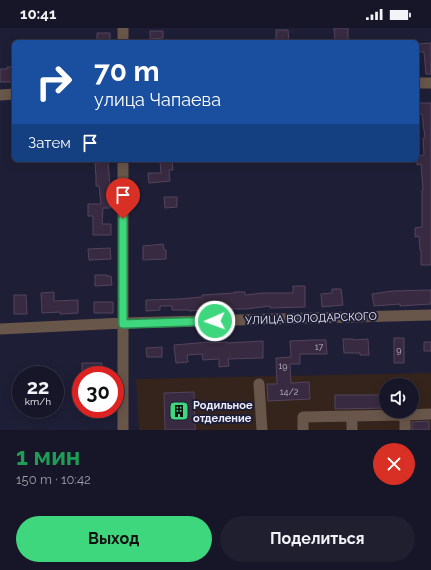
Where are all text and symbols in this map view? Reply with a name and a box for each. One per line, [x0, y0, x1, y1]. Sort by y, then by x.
text: 10:41 [20, 5, 56, 23]
text: 70 m [94, 55, 160, 88]
icon: right [28, 56, 80, 108]
text: улица Чапаева [94, 89, 221, 110]
icon: arrive [79, 132, 101, 154]
text: Затем [28, 134, 71, 152]
pin [106, 178, 140, 219]
icon: arrive [112, 184, 134, 206]
position arrow [194, 300, 236, 342]
street label: УЛИЦА ВОЛОДАРСКОГО [245, 310, 377, 327]
house number: 17 [315, 342, 323, 352]
house number: 9 [396, 345, 402, 355]
house number: 19 [278, 361, 288, 371]
speed limit sign: 30 [72, 366, 124, 418]
text: 22 [27, 375, 49, 399]
map controls [379, 378, 419, 418]
button: sound [379, 378, 419, 418]
house number: 14/2 [280, 387, 299, 397]
text: km/h [25, 396, 51, 407]
place label: Родильное отделение [193, 399, 253, 425]
building icon: Родильное отделение [168, 400, 190, 422]
text: 1 мин [16, 442, 80, 471]
button: close [373, 443, 415, 485]
text: 150 m · 10:42 [16, 472, 91, 487]
button: Выход [16, 516, 212, 562]
button: Поделиться [220, 516, 415, 562]

